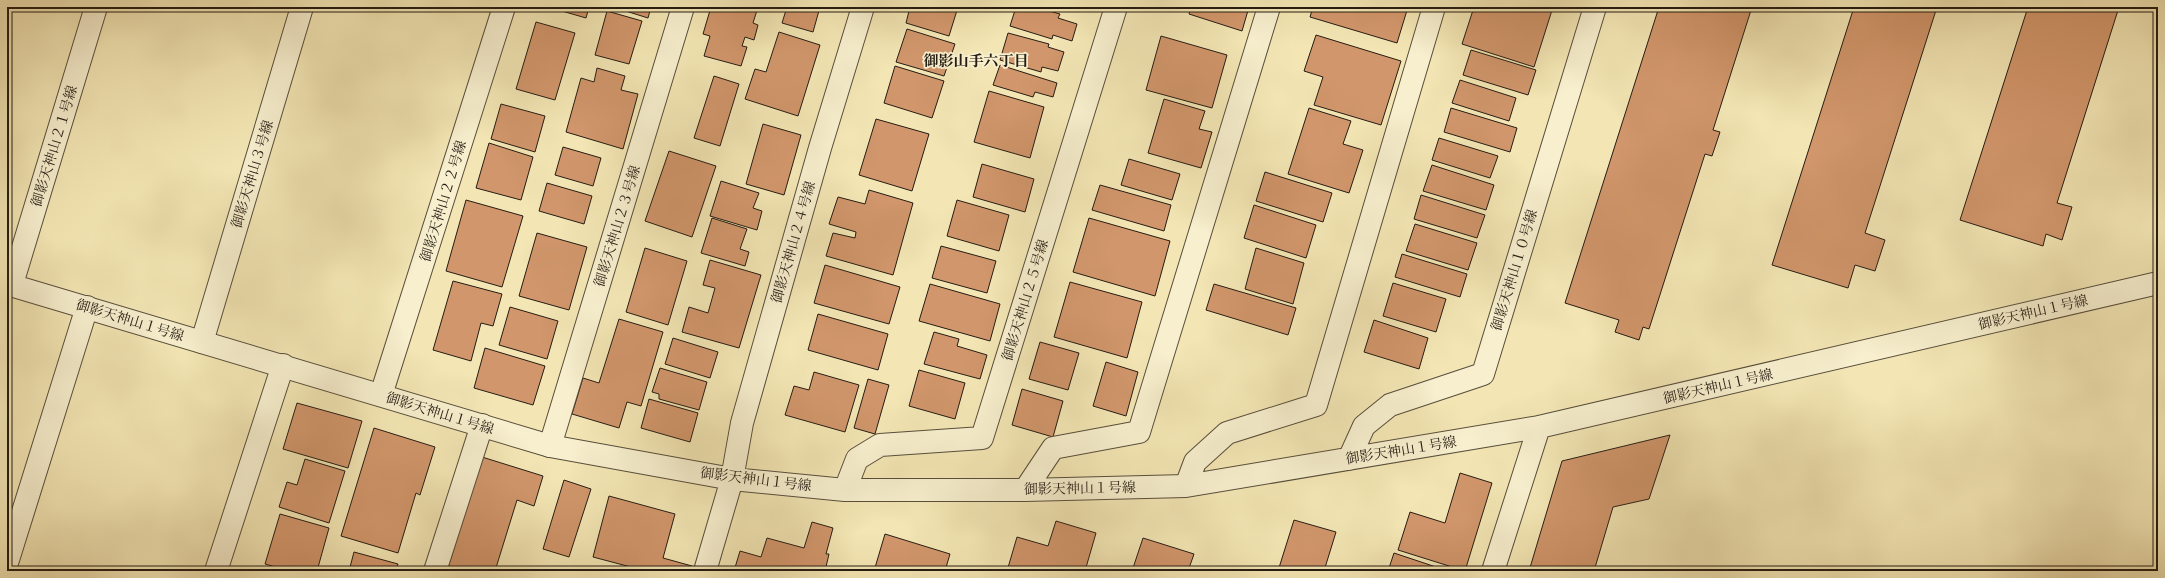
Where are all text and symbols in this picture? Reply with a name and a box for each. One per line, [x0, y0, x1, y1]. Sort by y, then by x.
district label: 御影山手六丁目 [923, 52, 1029, 73]
street label: 御影天神山２１号線 [28, 83, 83, 209]
street label: 御影天神山３号線 [228, 118, 279, 231]
street label: 御影天神山２２号線 [417, 138, 472, 264]
street label: 御影天神山２３号線 [591, 163, 646, 289]
street label: 御影天神山２４号線 [768, 179, 821, 306]
street label: 御影天神山１０号線 [1488, 207, 1543, 333]
street label: 御影天神山２５号線 [999, 237, 1054, 363]
street label: 御影天神山１号線 [1977, 292, 2090, 335]
street label: 御影天神山１号線 [73, 296, 186, 347]
street label: 御影天神山１号線 [1662, 366, 1775, 409]
street label: 御影天神山１号線 [383, 389, 496, 440]
street label: 御影天神山１号線 [1344, 433, 1458, 470]
street label: 御影天神山１号線 [699, 464, 813, 497]
street label: 御影天神山１号線 [1024, 479, 1136, 500]

